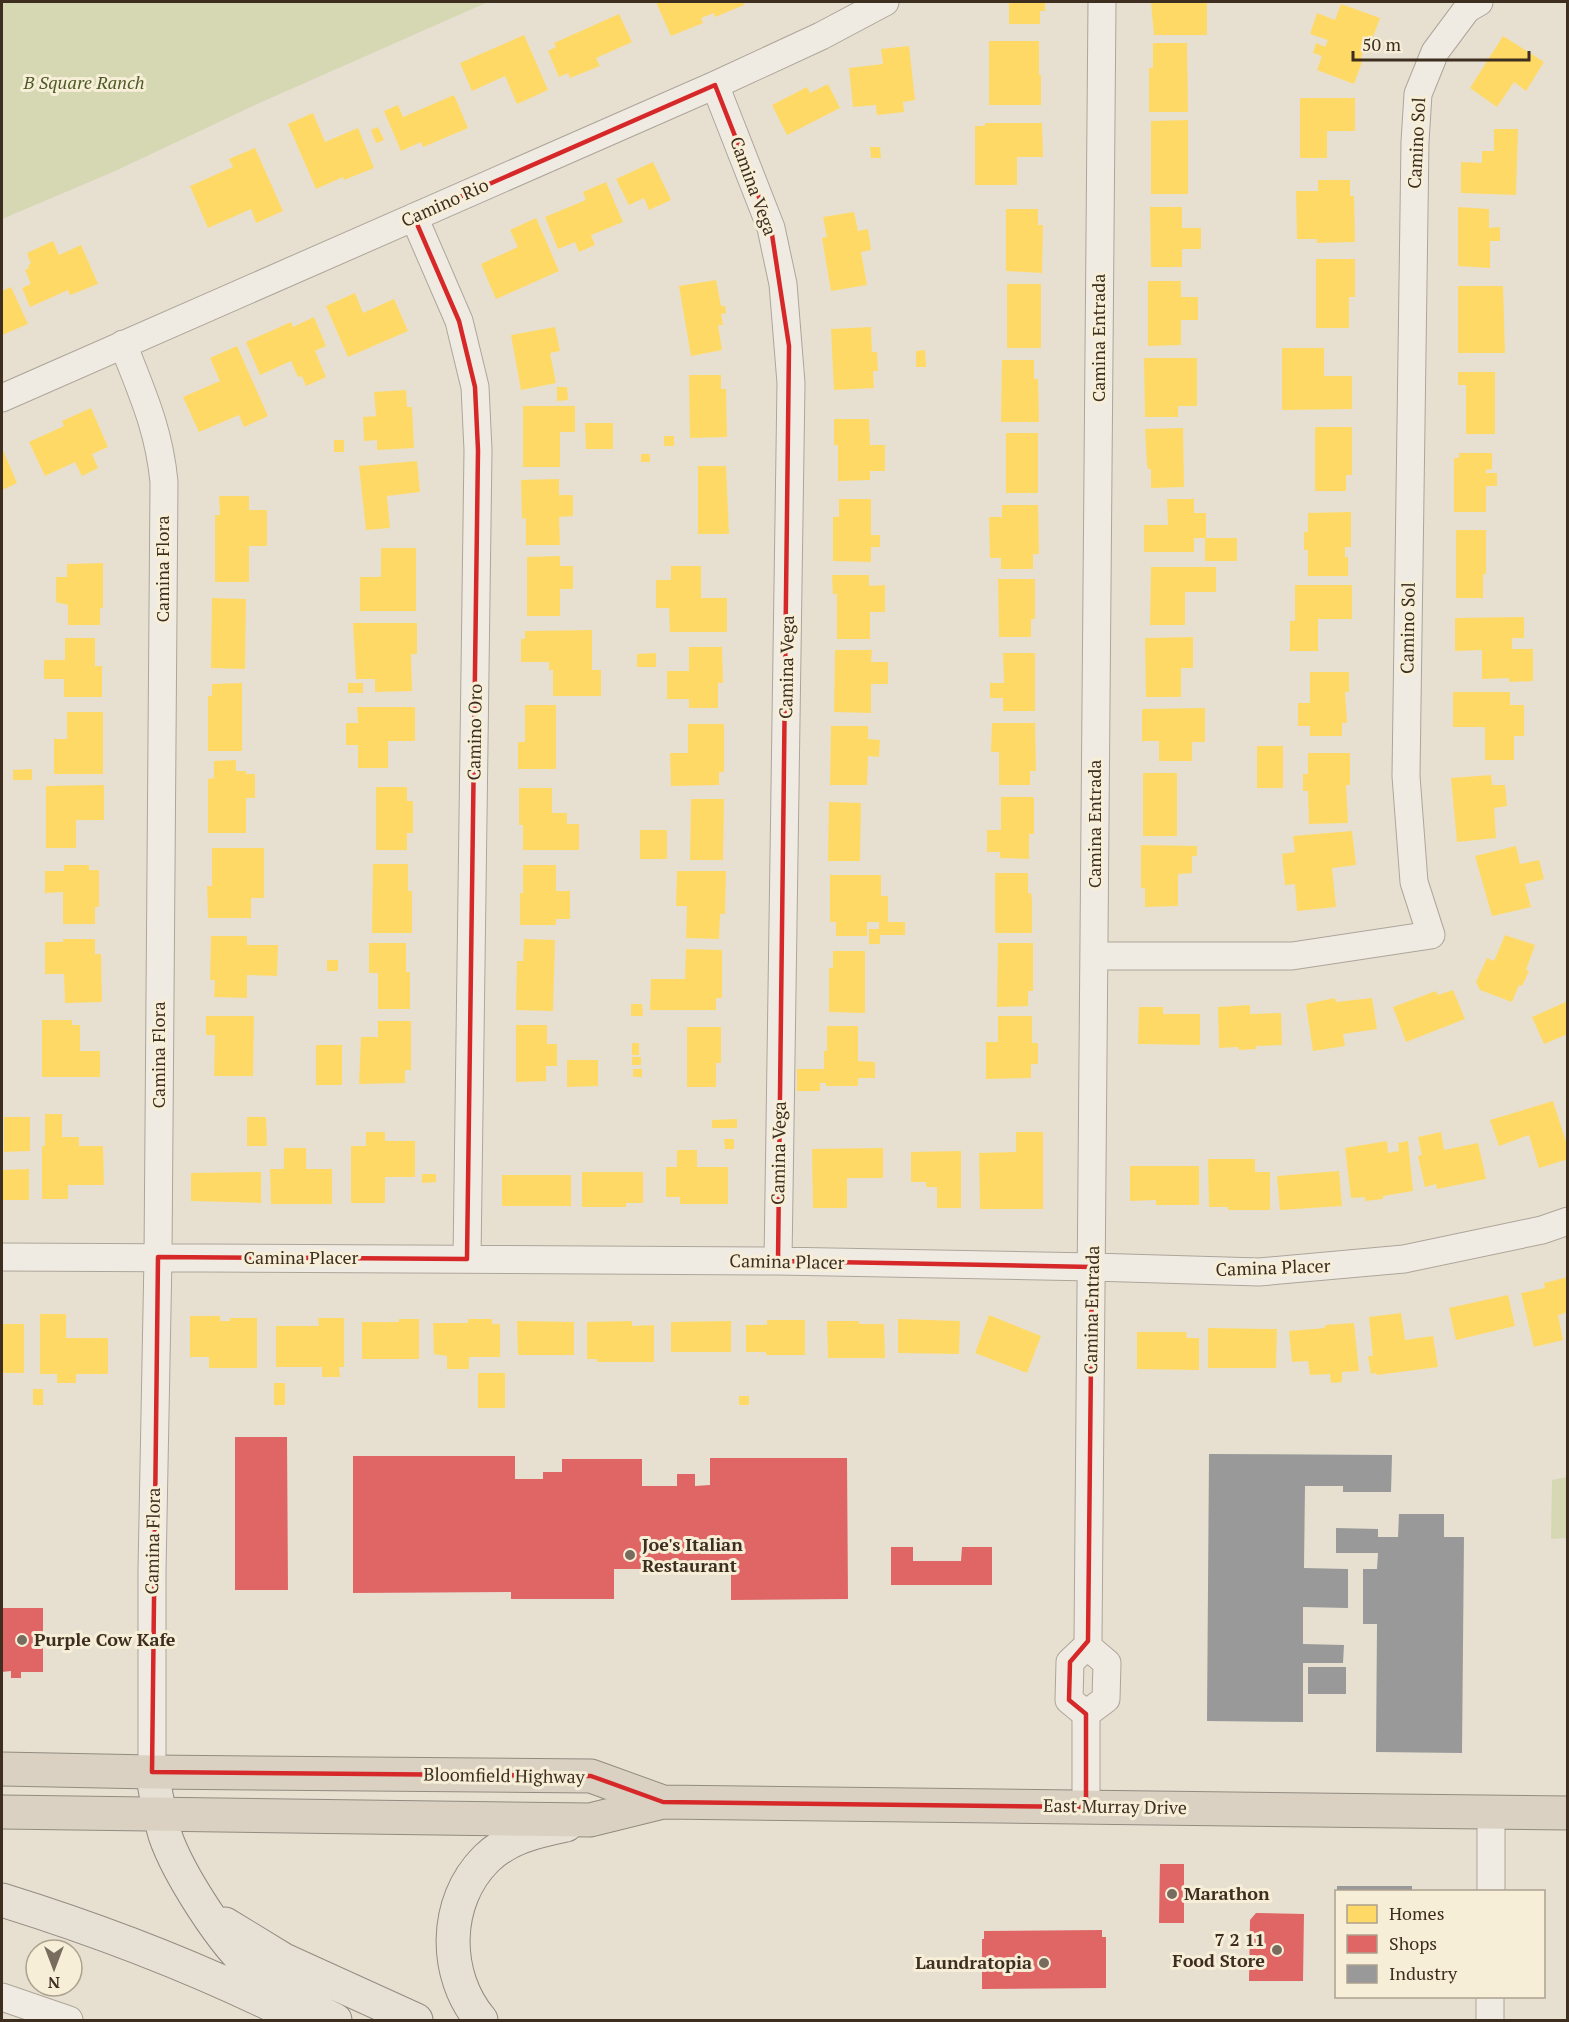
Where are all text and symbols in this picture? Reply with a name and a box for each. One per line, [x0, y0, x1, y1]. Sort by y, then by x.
scale bar [1353, 24, 1528, 62]
text: 50 m [1362, 32, 1402, 56]
park label: B Square Ranch [23, 70, 144, 94]
street label: Camino Sol [1402, 97, 1430, 189]
street label: Camina Vega [725, 133, 783, 238]
street label: Camino Rio [397, 172, 492, 232]
street label: Camina Entrada [1086, 274, 1110, 402]
street label: Camina Flora [150, 516, 174, 622]
street label: Camino Sol [1394, 582, 1420, 674]
street label: Camina Vega [773, 615, 799, 719]
street label: Camino Oro [461, 683, 487, 781]
street label: Camina Entrada [1082, 760, 1106, 888]
street label: Camina Flora [146, 1002, 170, 1108]
street label: Camina Vega [765, 1101, 791, 1205]
street label: Camina Placer [243, 1245, 359, 1269]
street label: Camina Entrada [1078, 1245, 1104, 1375]
street label: Camina Placer [729, 1248, 845, 1274]
street label: Camina Placer [1215, 1253, 1331, 1281]
street label: Camina Flora [139, 1487, 165, 1595]
place label: Joe's Italian Restaurant [642, 1532, 743, 1577]
marker: Joe's Italian Restaurant [623, 1548, 637, 1562]
place label: Purple Cow Kafe [34, 1627, 176, 1651]
marker: Purple Cow Kafe [15, 1633, 29, 1647]
street label: Bloomfield Highway [423, 1762, 586, 1788]
street label: East Murray Drive [1043, 1793, 1187, 1819]
place label: Marathon [1184, 1881, 1270, 1905]
marker: Marathon [1165, 1887, 1179, 1901]
legend [1335, 1890, 1545, 1998]
text: Homes [1389, 1901, 1444, 1925]
place label: 7 2 11 Food Store [1172, 1927, 1265, 1972]
text: Shops [1389, 1931, 1437, 1955]
north arrow [24, 1938, 84, 1998]
marker: 7 2 11 Food Store [1270, 1943, 1284, 1957]
place label: Laundratopia [915, 1950, 1032, 1974]
marker: Laundratopia [1037, 1956, 1051, 1970]
text: Industry [1389, 1961, 1458, 1985]
text: N [48, 1972, 60, 1994]

